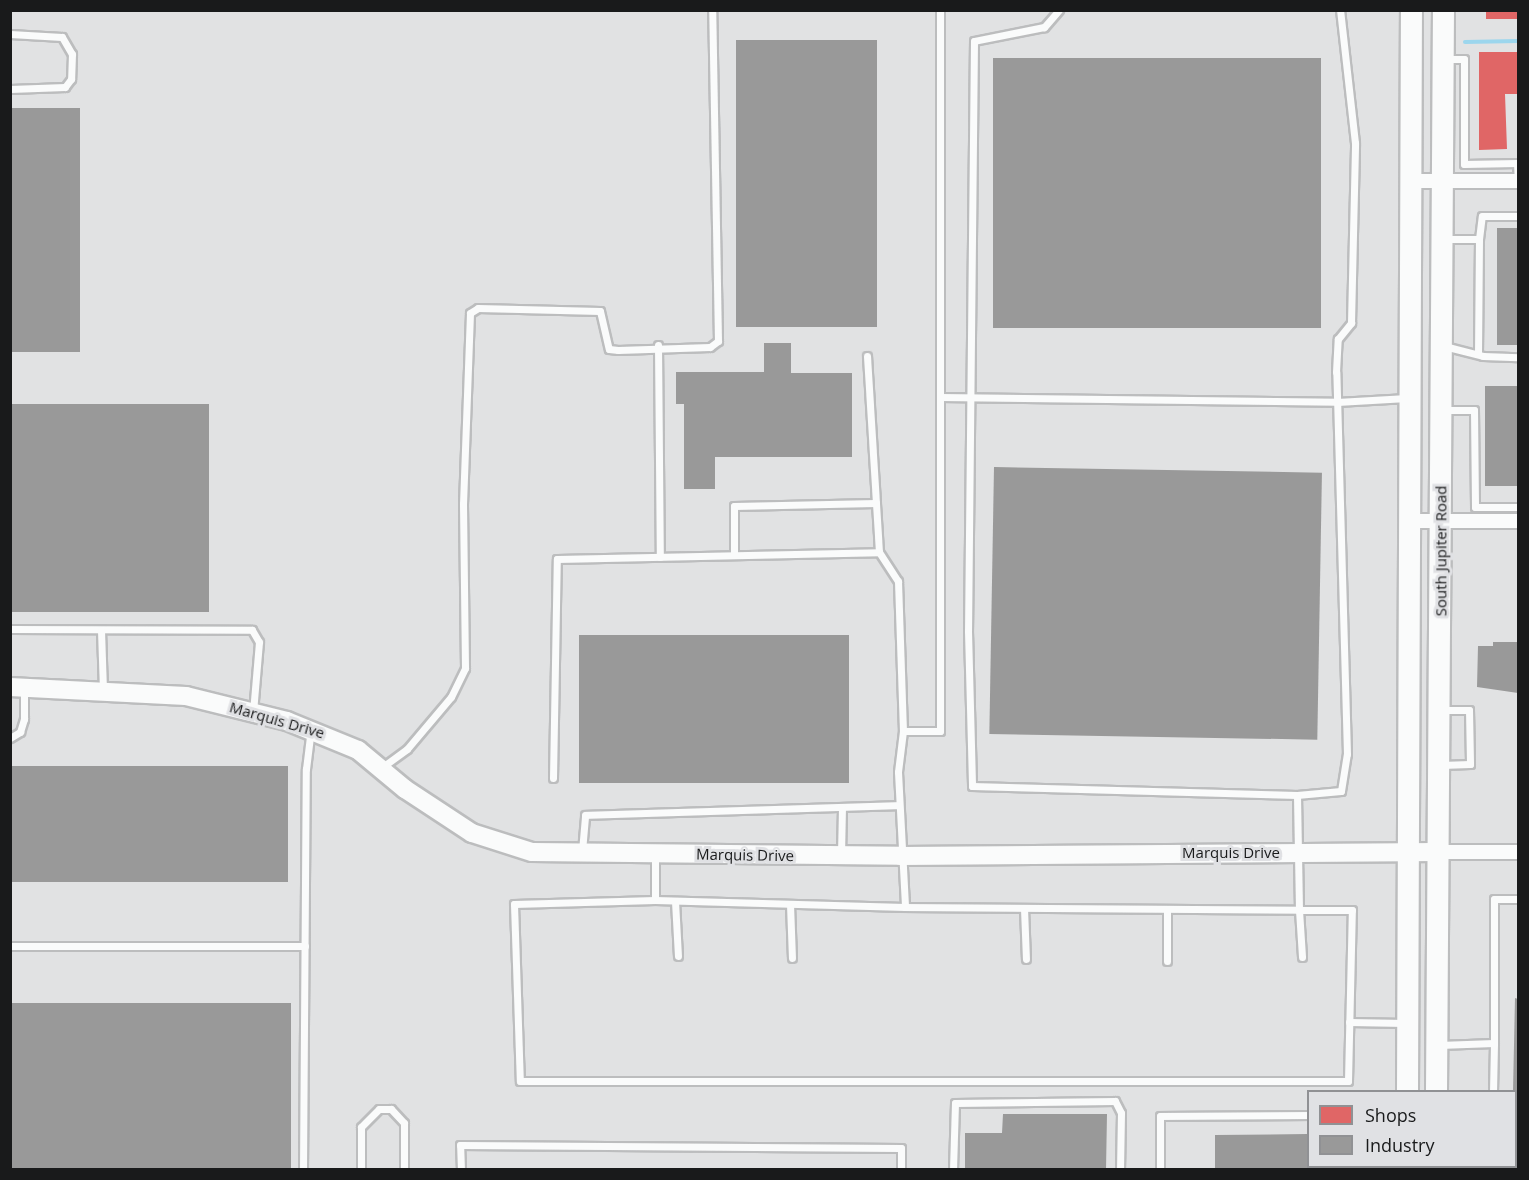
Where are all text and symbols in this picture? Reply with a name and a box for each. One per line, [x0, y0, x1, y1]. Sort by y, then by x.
street label: South Jupiter Road [1432, 486, 1450, 616]
street label: Marquis Drive [227, 698, 327, 742]
street label: Marquis Drive [1182, 844, 1280, 862]
street label: Marquis Drive [696, 845, 794, 865]
legend [1307, 1090, 1517, 1168]
text: Shops [1365, 1103, 1416, 1127]
text: Industry [1365, 1133, 1435, 1157]

